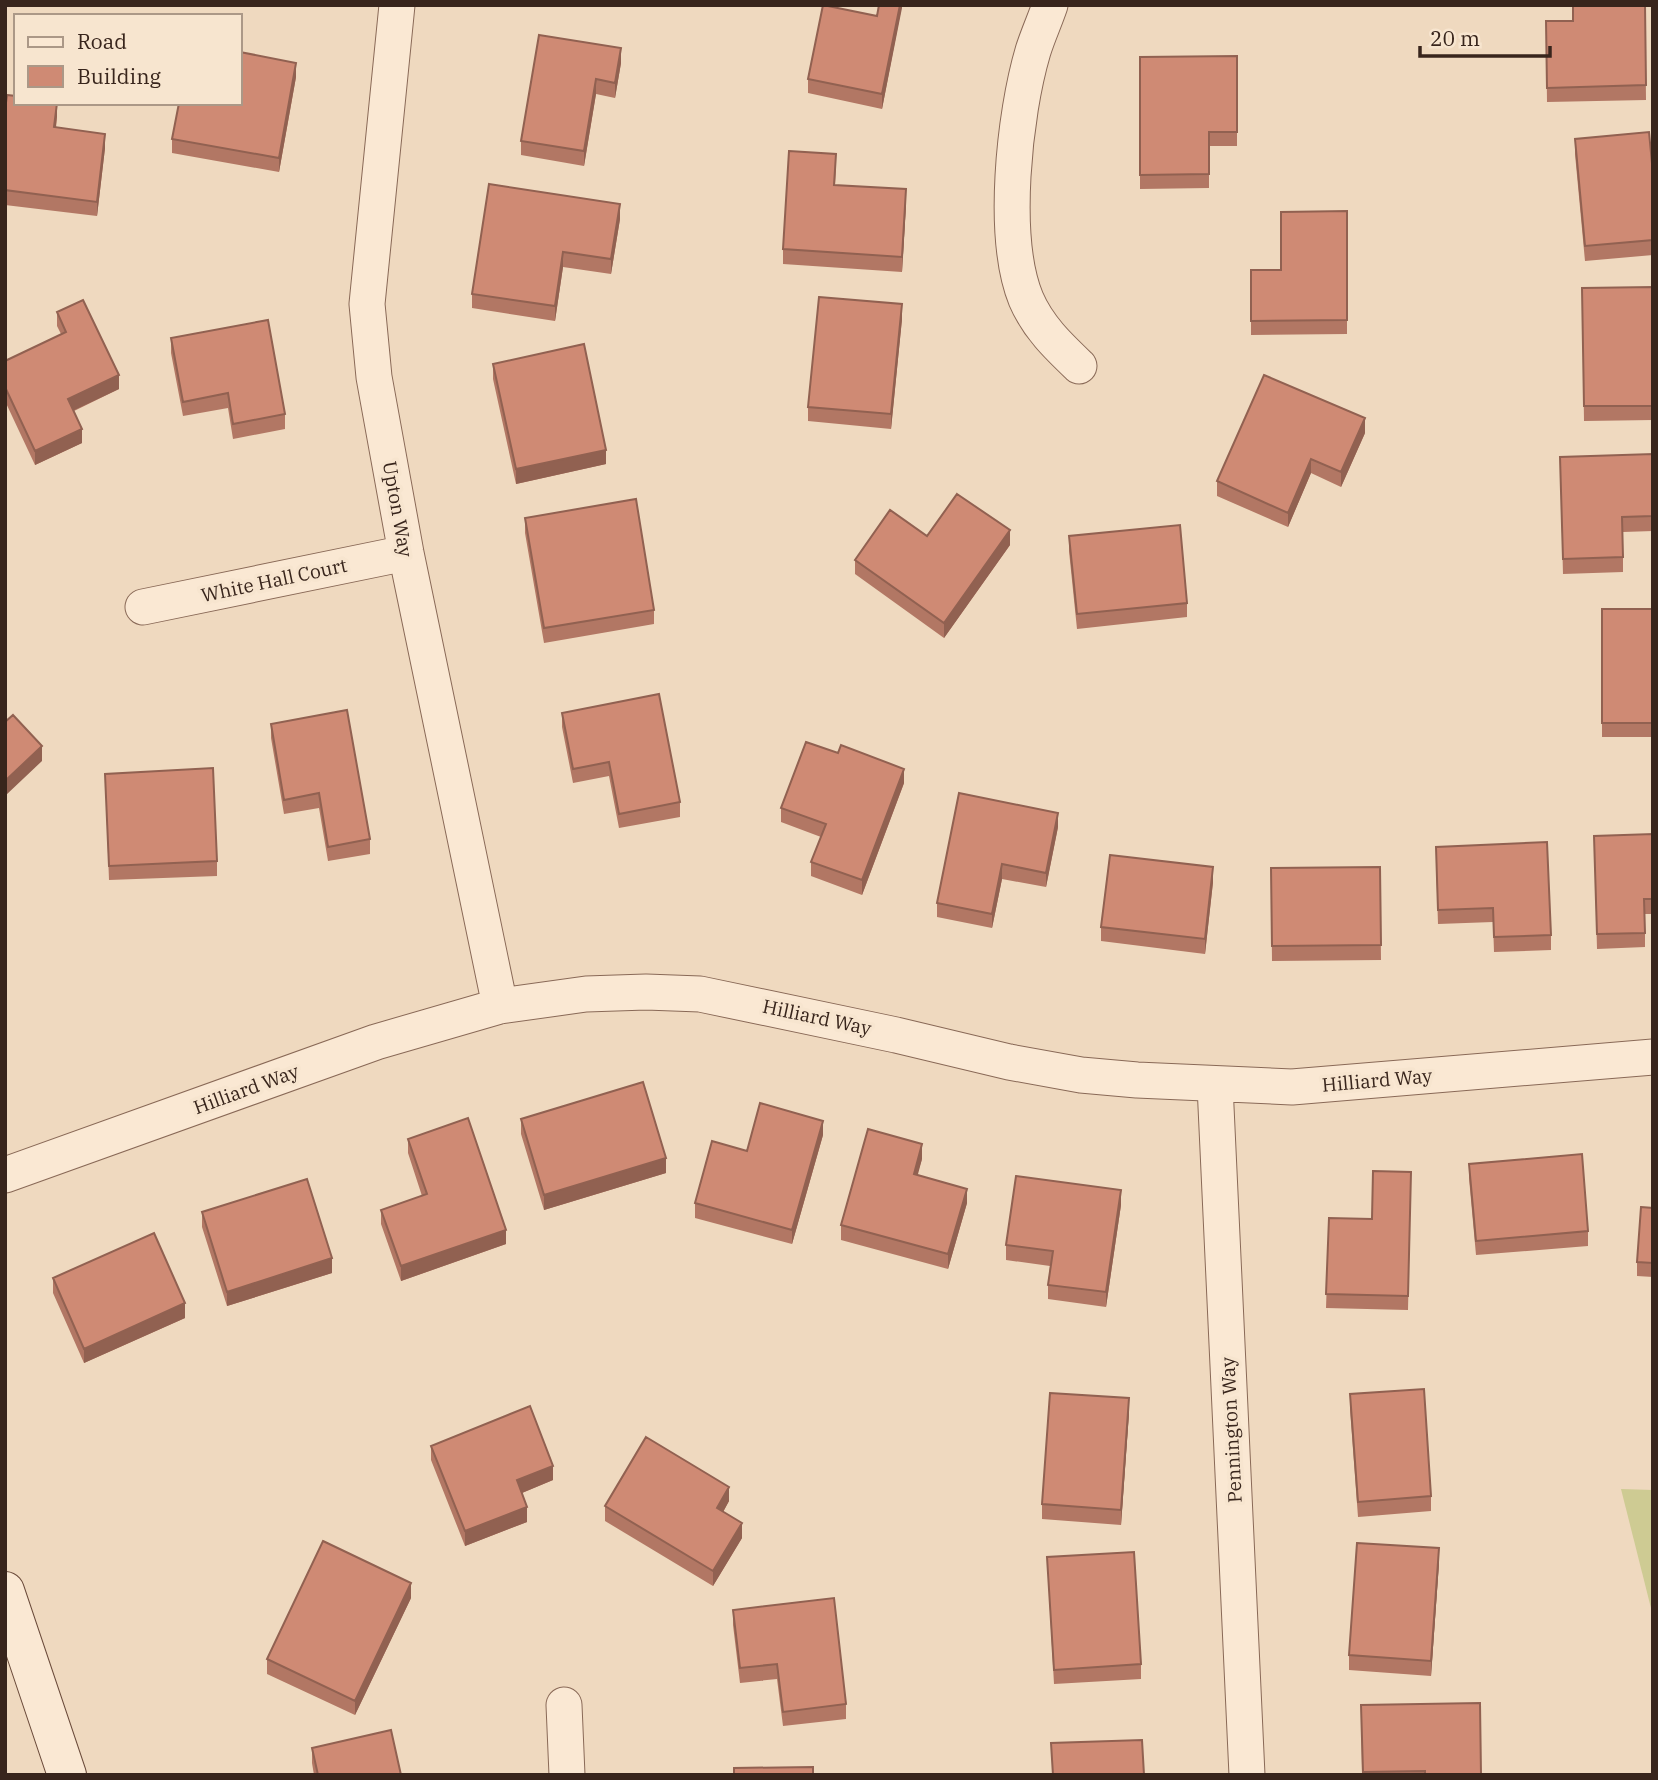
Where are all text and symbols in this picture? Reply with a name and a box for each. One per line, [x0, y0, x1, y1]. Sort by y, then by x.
legend [14, 14, 242, 105]
scale bar [1420, 14, 1550, 58]
text: 20 m [1430, 24, 1480, 52]
text: Road [77, 27, 127, 55]
text: Building [77, 62, 162, 90]
street label: Upton Way [378, 459, 418, 560]
street label: White Hall Court [199, 553, 349, 607]
street label: Hilliard Way [760, 994, 874, 1040]
street label: Hilliard Way [190, 1059, 303, 1119]
street label: Hilliard Way [1321, 1063, 1434, 1097]
street label: Pennington Way [1215, 1356, 1247, 1504]

